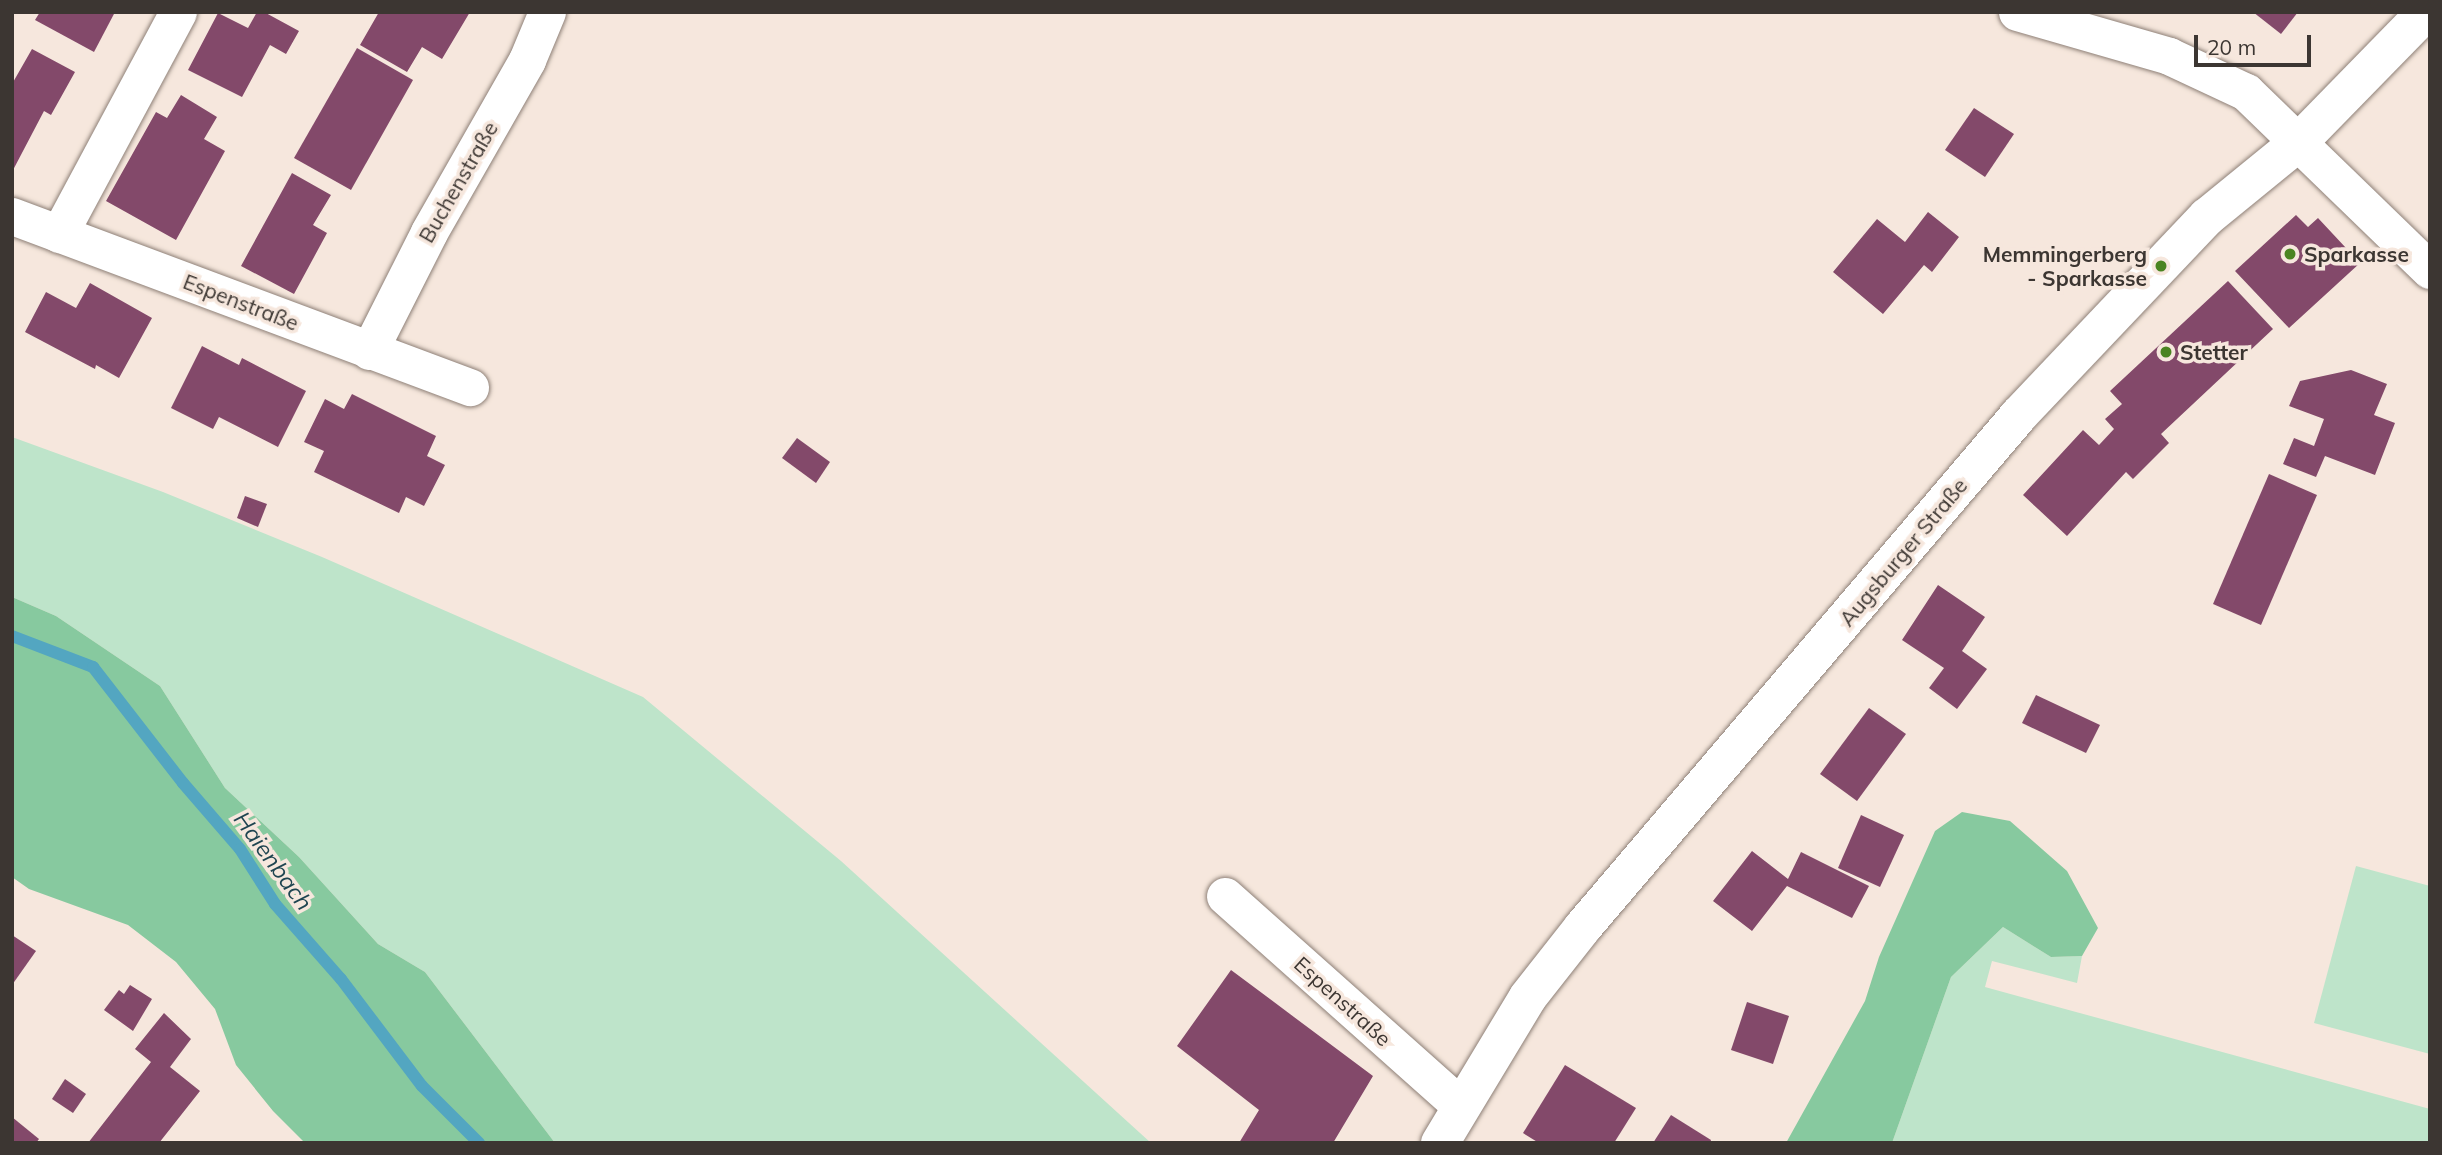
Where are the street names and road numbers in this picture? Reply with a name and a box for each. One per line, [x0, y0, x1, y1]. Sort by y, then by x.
street label: Buchenstraße [413, 117, 503, 247]
street label: Espenstraße [180, 268, 302, 336]
street label: Augsburger Straße [1834, 473, 1972, 631]
street label: Espenstraße [1289, 951, 1397, 1051]

